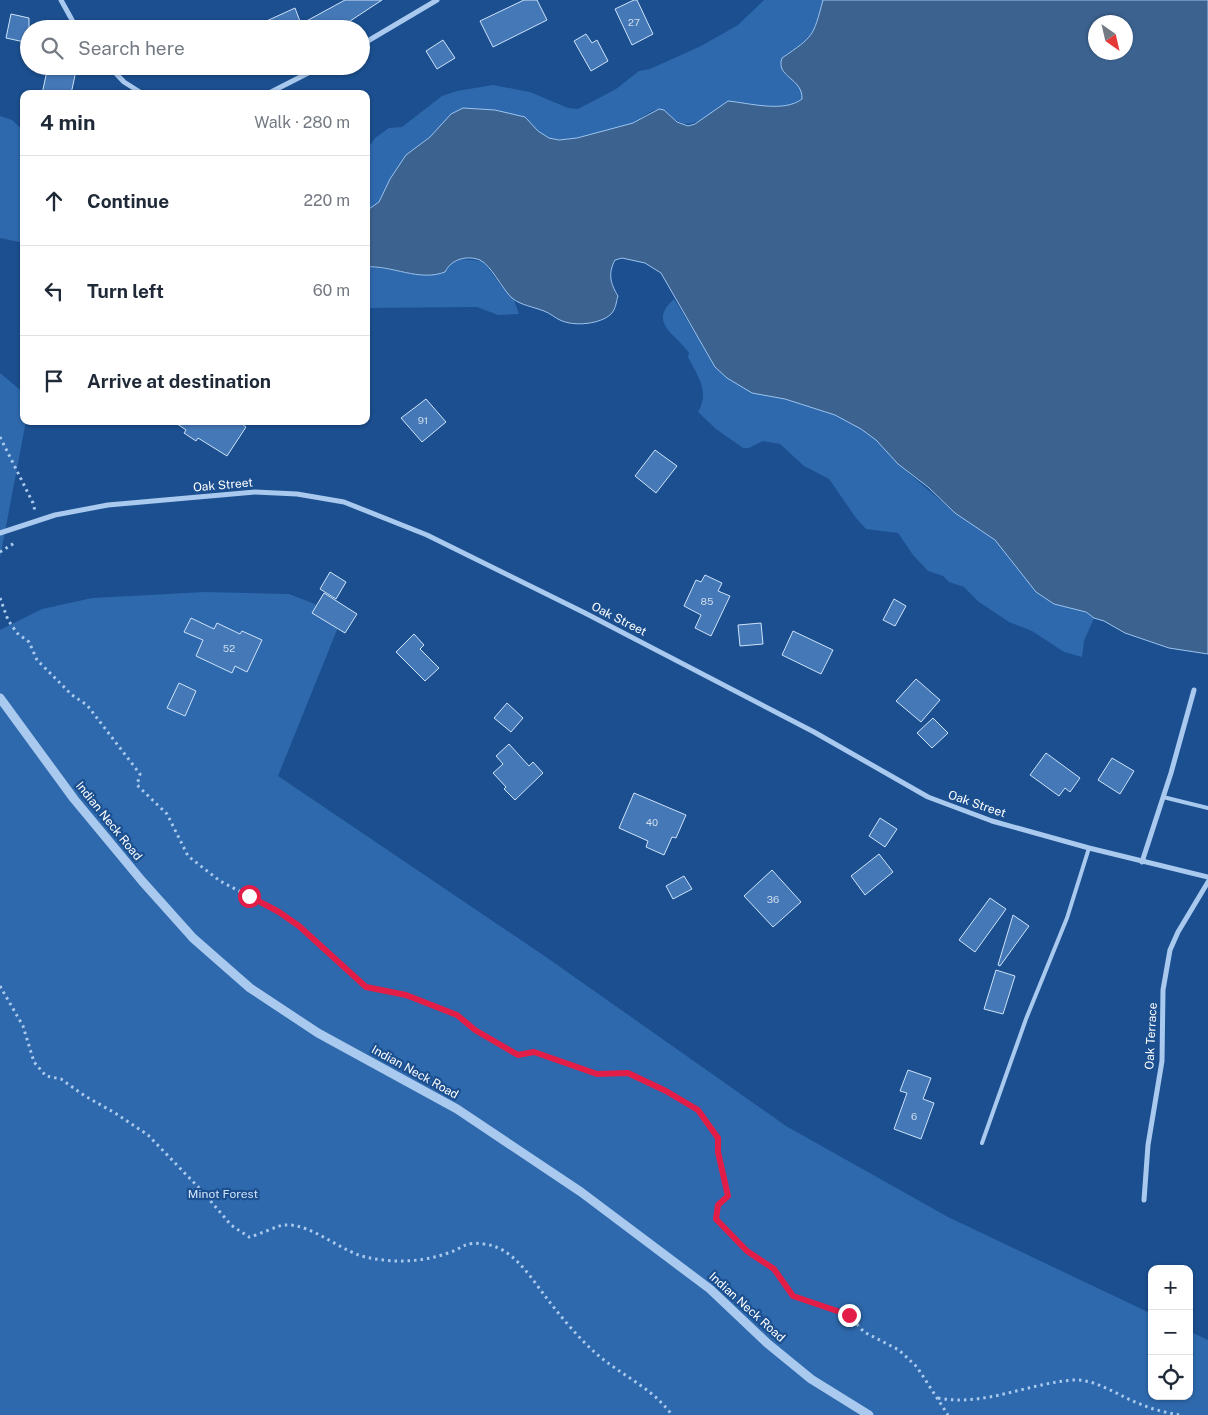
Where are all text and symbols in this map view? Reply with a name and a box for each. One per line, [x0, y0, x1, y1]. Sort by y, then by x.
north arrow [1088, 15, 1133, 60]
house number: 27 [628, 16, 640, 28]
search box [20, 20, 370, 75]
icon: search [38, 34, 66, 62]
text: Search here [78, 37, 185, 59]
text: 4 min [40, 110, 95, 135]
text: Walk · 280 m [254, 113, 350, 132]
icon: ahead [40, 187, 68, 215]
text: Continue [87, 190, 169, 212]
text: 220 m [303, 191, 350, 210]
icon: left [40, 277, 68, 305]
text: Turn left [87, 280, 164, 302]
text: 60 m [313, 281, 350, 300]
icon: arrive [40, 367, 68, 395]
text: Arrive at destination [87, 370, 271, 392]
house number: 91 [418, 414, 428, 426]
street label: Oak Street [192, 475, 254, 495]
house number: 85 [701, 595, 713, 607]
street label: Oak Street [589, 599, 649, 639]
house number: 52 [223, 642, 235, 654]
street label: Indian Neck Road [73, 779, 145, 863]
street label: Oak Street [946, 788, 1008, 820]
house number: 40 [646, 816, 658, 828]
route start [238, 885, 261, 908]
house number: 36 [767, 893, 779, 905]
street label: Oak Terrace [1142, 1002, 1160, 1070]
street label: Indian Neck Road [369, 1042, 461, 1102]
house number: 6 [911, 1110, 917, 1122]
park label: Minot Forest [188, 1187, 259, 1201]
map controls [1148, 1265, 1193, 1400]
button: + [1148, 1265, 1193, 1310]
street label: Indian Neck Road [706, 1269, 788, 1345]
route end [838, 1304, 861, 1327]
button: − [1148, 1310, 1193, 1355]
button: locate [1148, 1355, 1193, 1400]

